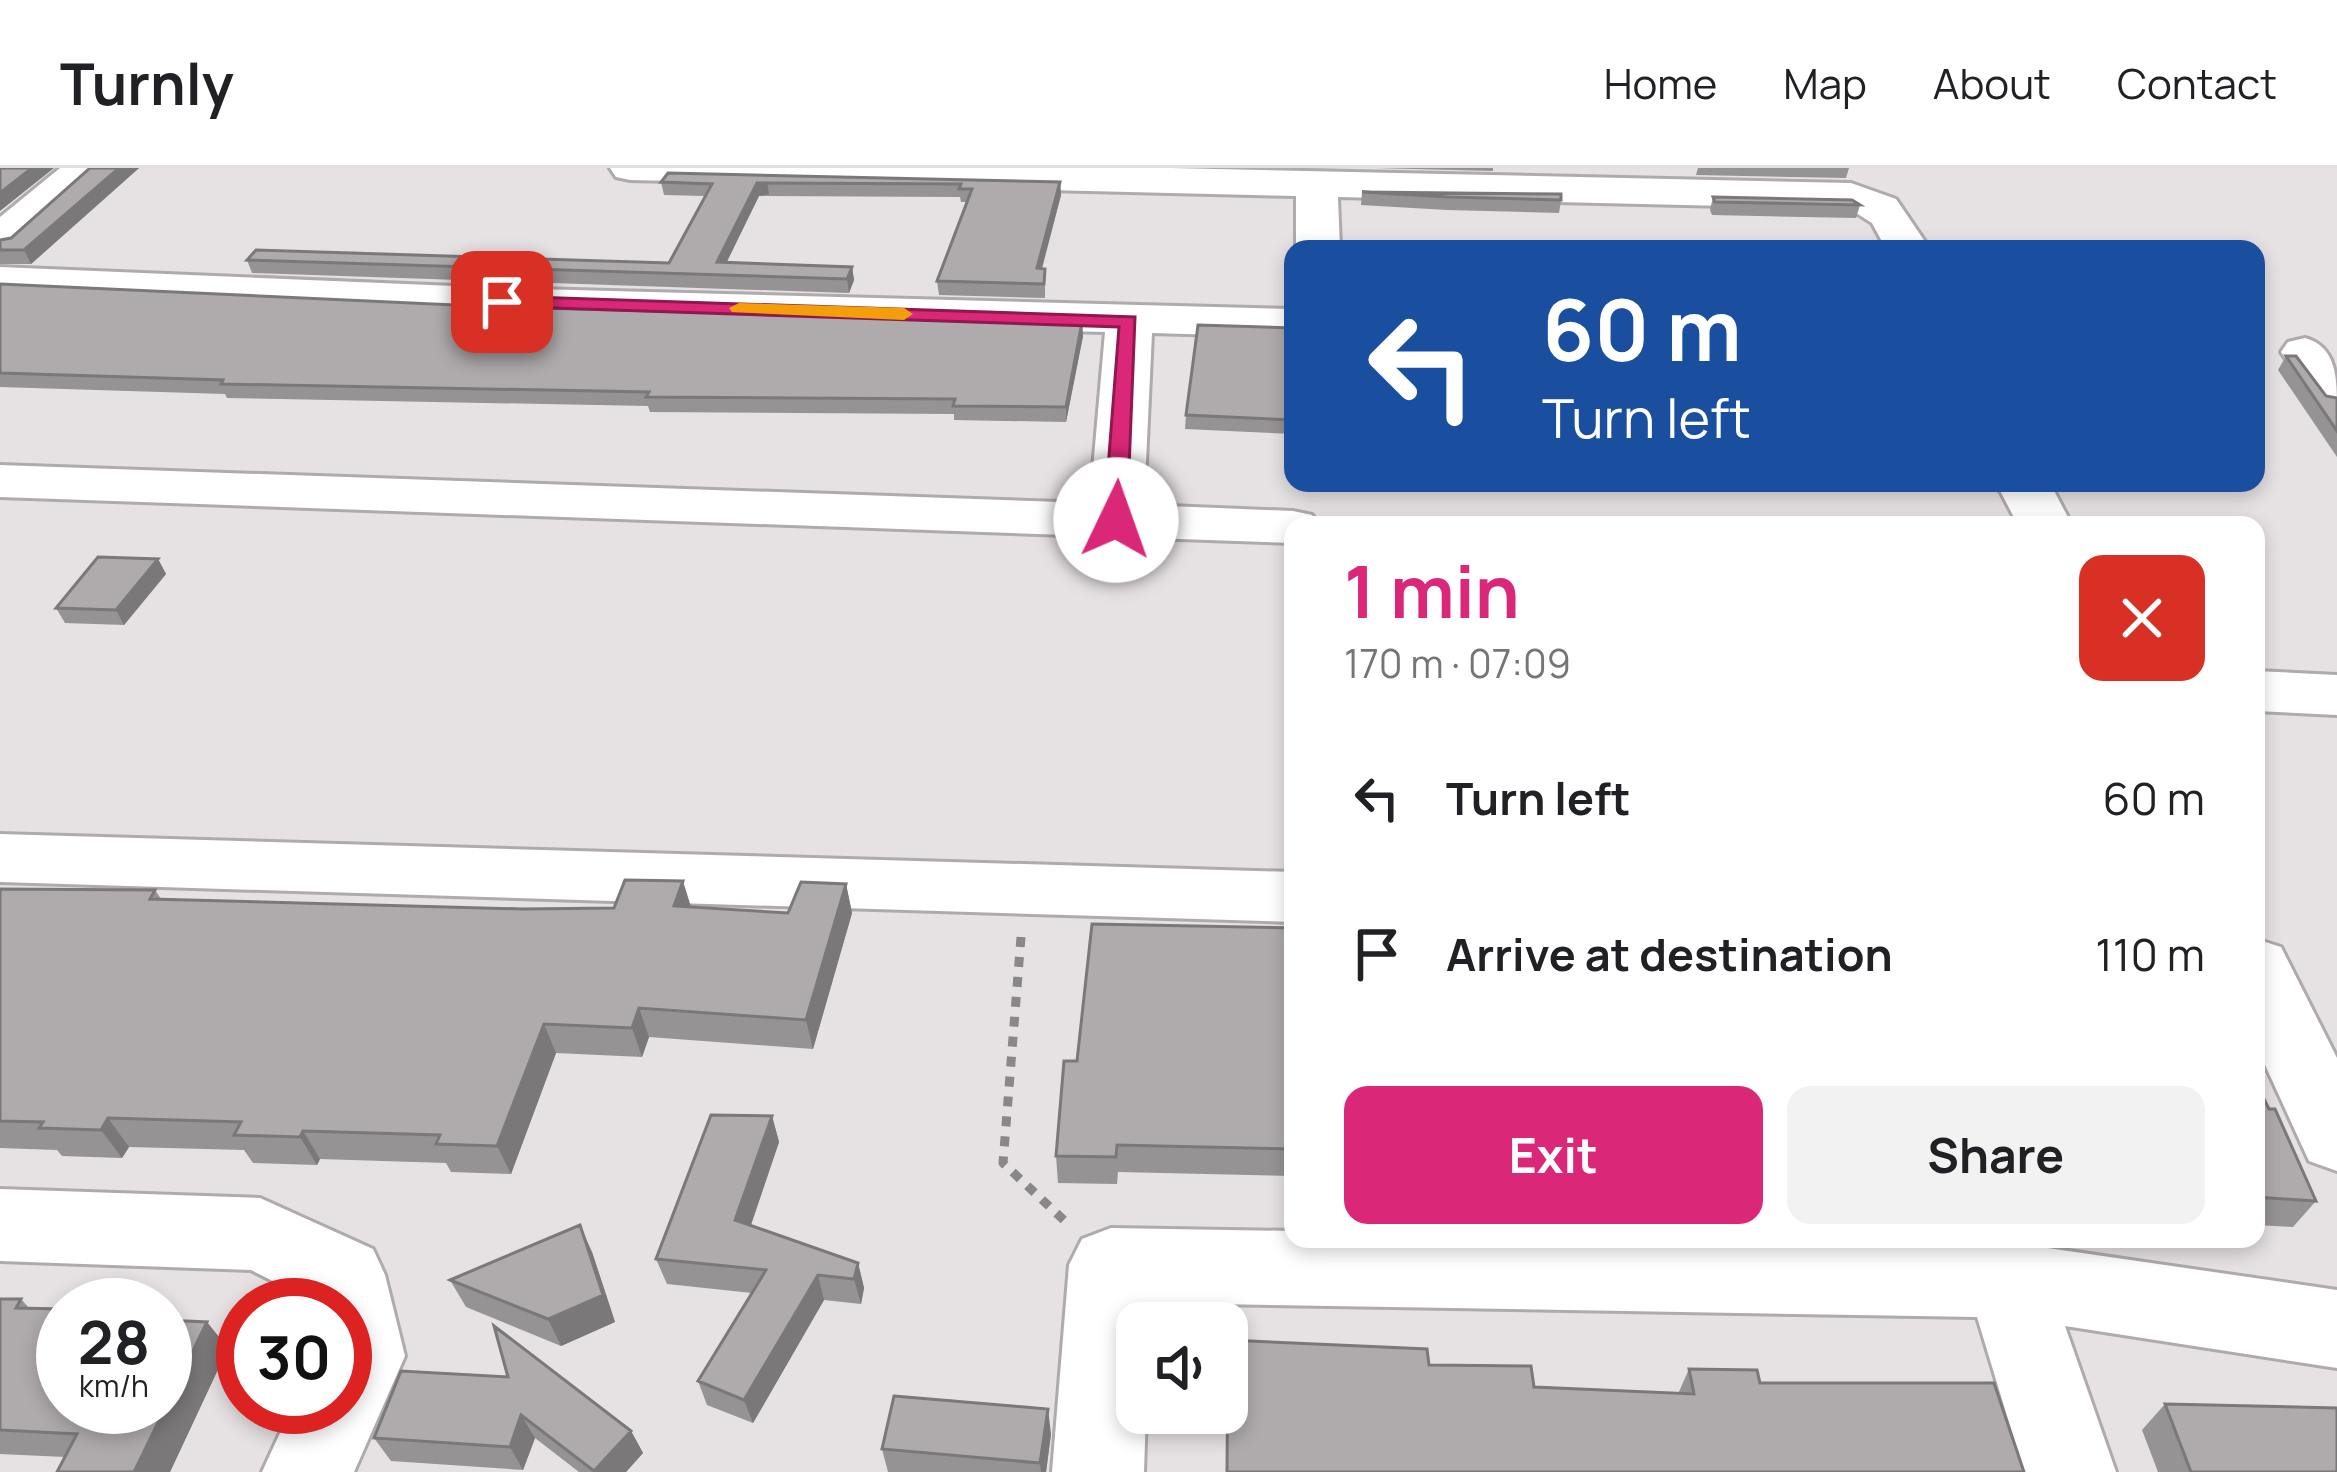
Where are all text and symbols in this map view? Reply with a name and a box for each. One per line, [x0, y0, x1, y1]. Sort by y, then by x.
text: Turnly [60, 44, 234, 122]
text: Home [1604, 54, 1717, 112]
text: Map [1783, 54, 1867, 112]
text: About [1933, 54, 2051, 112]
text: Contact [2117, 54, 2277, 112]
pin [451, 251, 553, 353]
icon: arrive [469, 269, 535, 335]
text: 60 m [1542, 271, 1742, 386]
icon: left [1344, 288, 1500, 444]
text: Turn left [1542, 380, 1751, 454]
position arrow [1053, 457, 1179, 583]
text: 1 min [1344, 541, 1520, 640]
button: close [2079, 555, 2205, 681]
text: 170 m · 07:09 [1344, 636, 1571, 690]
icon: left [1344, 765, 1410, 831]
text: Turn left [1446, 767, 1631, 829]
text: 60 m [2102, 767, 2205, 829]
icon: arrive [1344, 921, 1410, 987]
text: Arrive at destination [1446, 923, 1893, 985]
text: 110 m [2095, 923, 2205, 985]
button: Exit [1344, 1086, 1763, 1224]
button: Share [1787, 1086, 2205, 1224]
speed limit sign: 30 [216, 1278, 372, 1434]
text: 28 [78, 1300, 150, 1382]
map controls [1116, 1302, 1248, 1434]
button: sound [1116, 1302, 1248, 1434]
text: km/h [79, 1365, 149, 1406]

